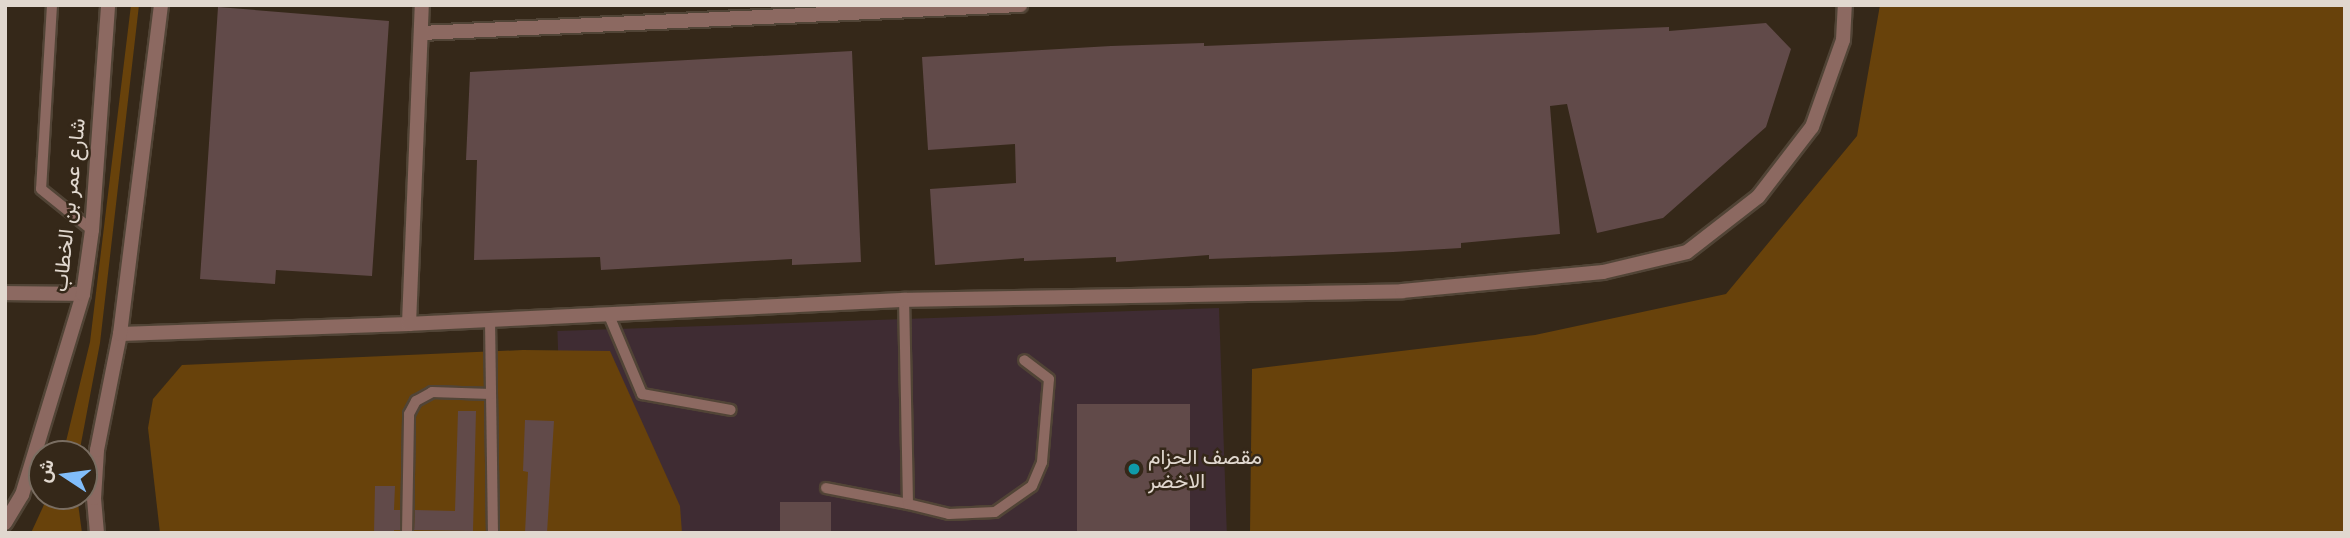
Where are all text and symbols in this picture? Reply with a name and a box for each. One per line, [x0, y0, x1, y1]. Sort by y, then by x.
street label: شارع عمر بن الخطاب [47, 117, 91, 293]
north arrow [28, 440, 98, 510]
place label: مقصف الحزام الاخضر [1148, 444, 1262, 494]
text: ش [30, 457, 59, 485]
marker: مقصف الحزام الاخضر [1126, 461, 1142, 477]

